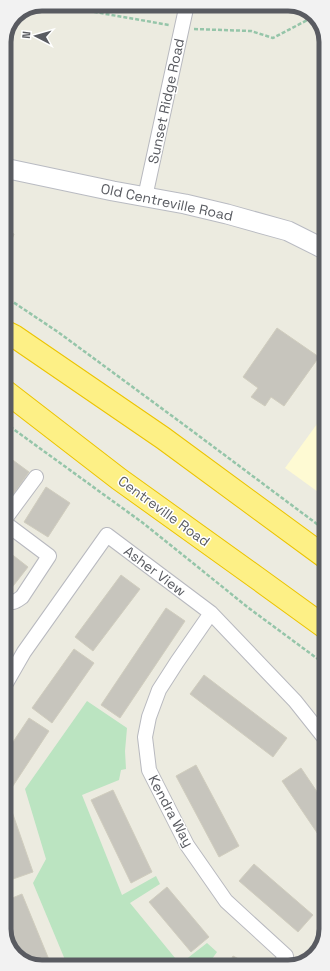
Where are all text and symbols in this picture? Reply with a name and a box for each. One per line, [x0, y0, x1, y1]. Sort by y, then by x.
north arrow [16, 16, 56, 56]
text: N [19, 31, 33, 39]
street label: Sunset Ridge Road [144, 37, 188, 165]
street label: Old Centreville Road [99, 179, 235, 225]
street label: Centreville Road [115, 472, 213, 550]
street label: Asher View [120, 542, 190, 600]
street label: Kendra Way [144, 772, 198, 850]

